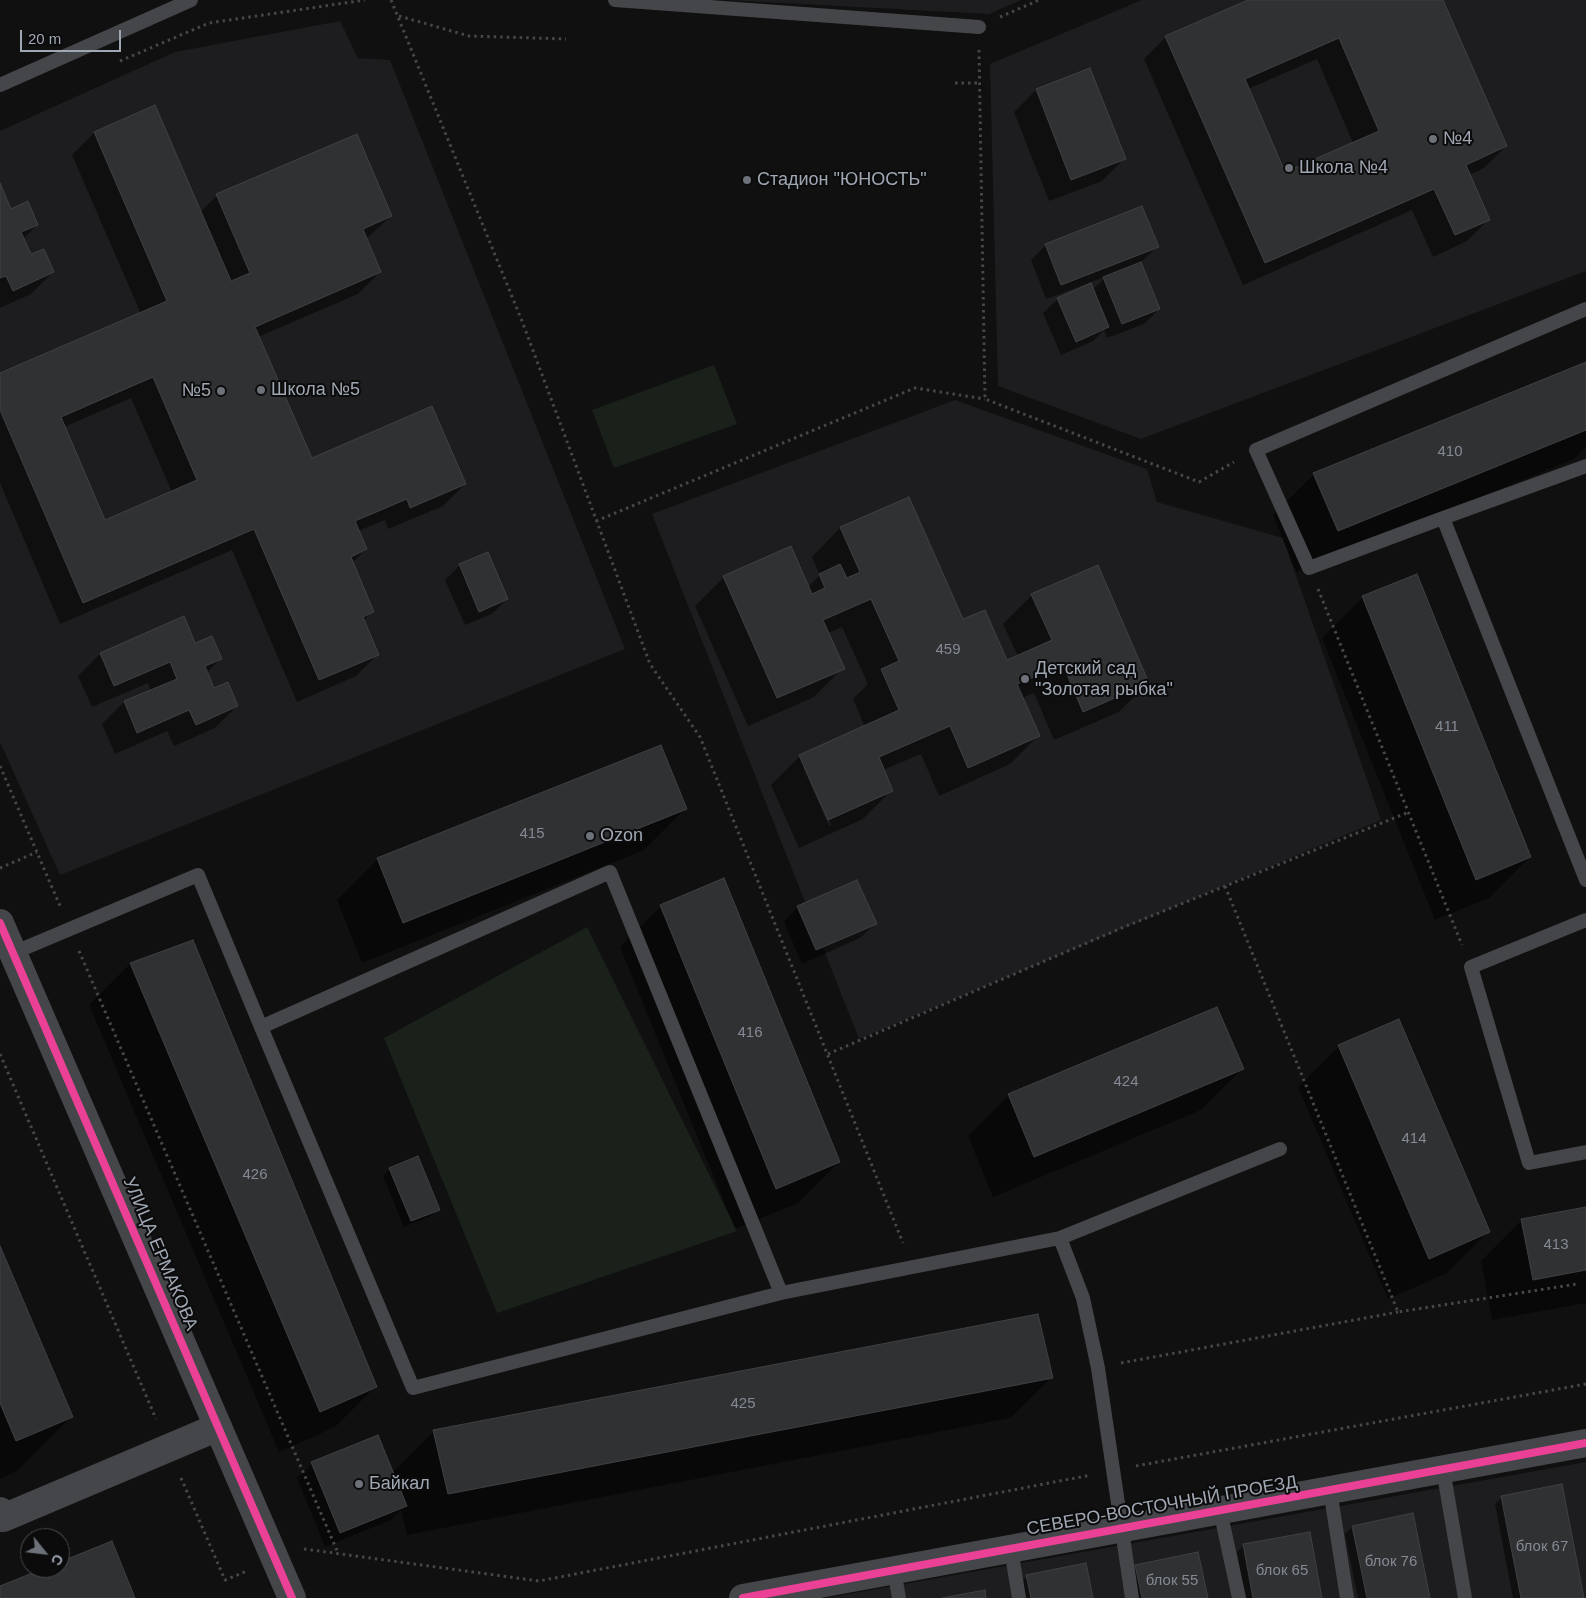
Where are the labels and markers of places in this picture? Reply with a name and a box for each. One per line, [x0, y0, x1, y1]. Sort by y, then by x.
place label: №4 [1443, 128, 1472, 150]
marker: №4 [1427, 133, 1439, 145]
place label: Школа №4 [1299, 157, 1388, 179]
marker: Школа №4 [1283, 162, 1295, 174]
place label: Стадион "ЮНОСТЬ" [757, 169, 927, 191]
marker: Стадион "ЮНОСТЬ" [741, 174, 753, 186]
place label: Школа №5 [271, 379, 360, 401]
place label: №5 [182, 380, 211, 402]
marker: Школа №5 [255, 384, 267, 396]
marker: №5 [215, 385, 227, 397]
place label: Детский сад "Золотая рыбка" [1035, 658, 1173, 701]
marker: Детский сад "Золотая рыбка" [1019, 673, 1031, 685]
place label: Ozon [600, 825, 643, 847]
marker: Ozon [584, 830, 596, 842]
place label: Байкал [369, 1473, 430, 1495]
marker: Байкал [353, 1478, 365, 1490]

